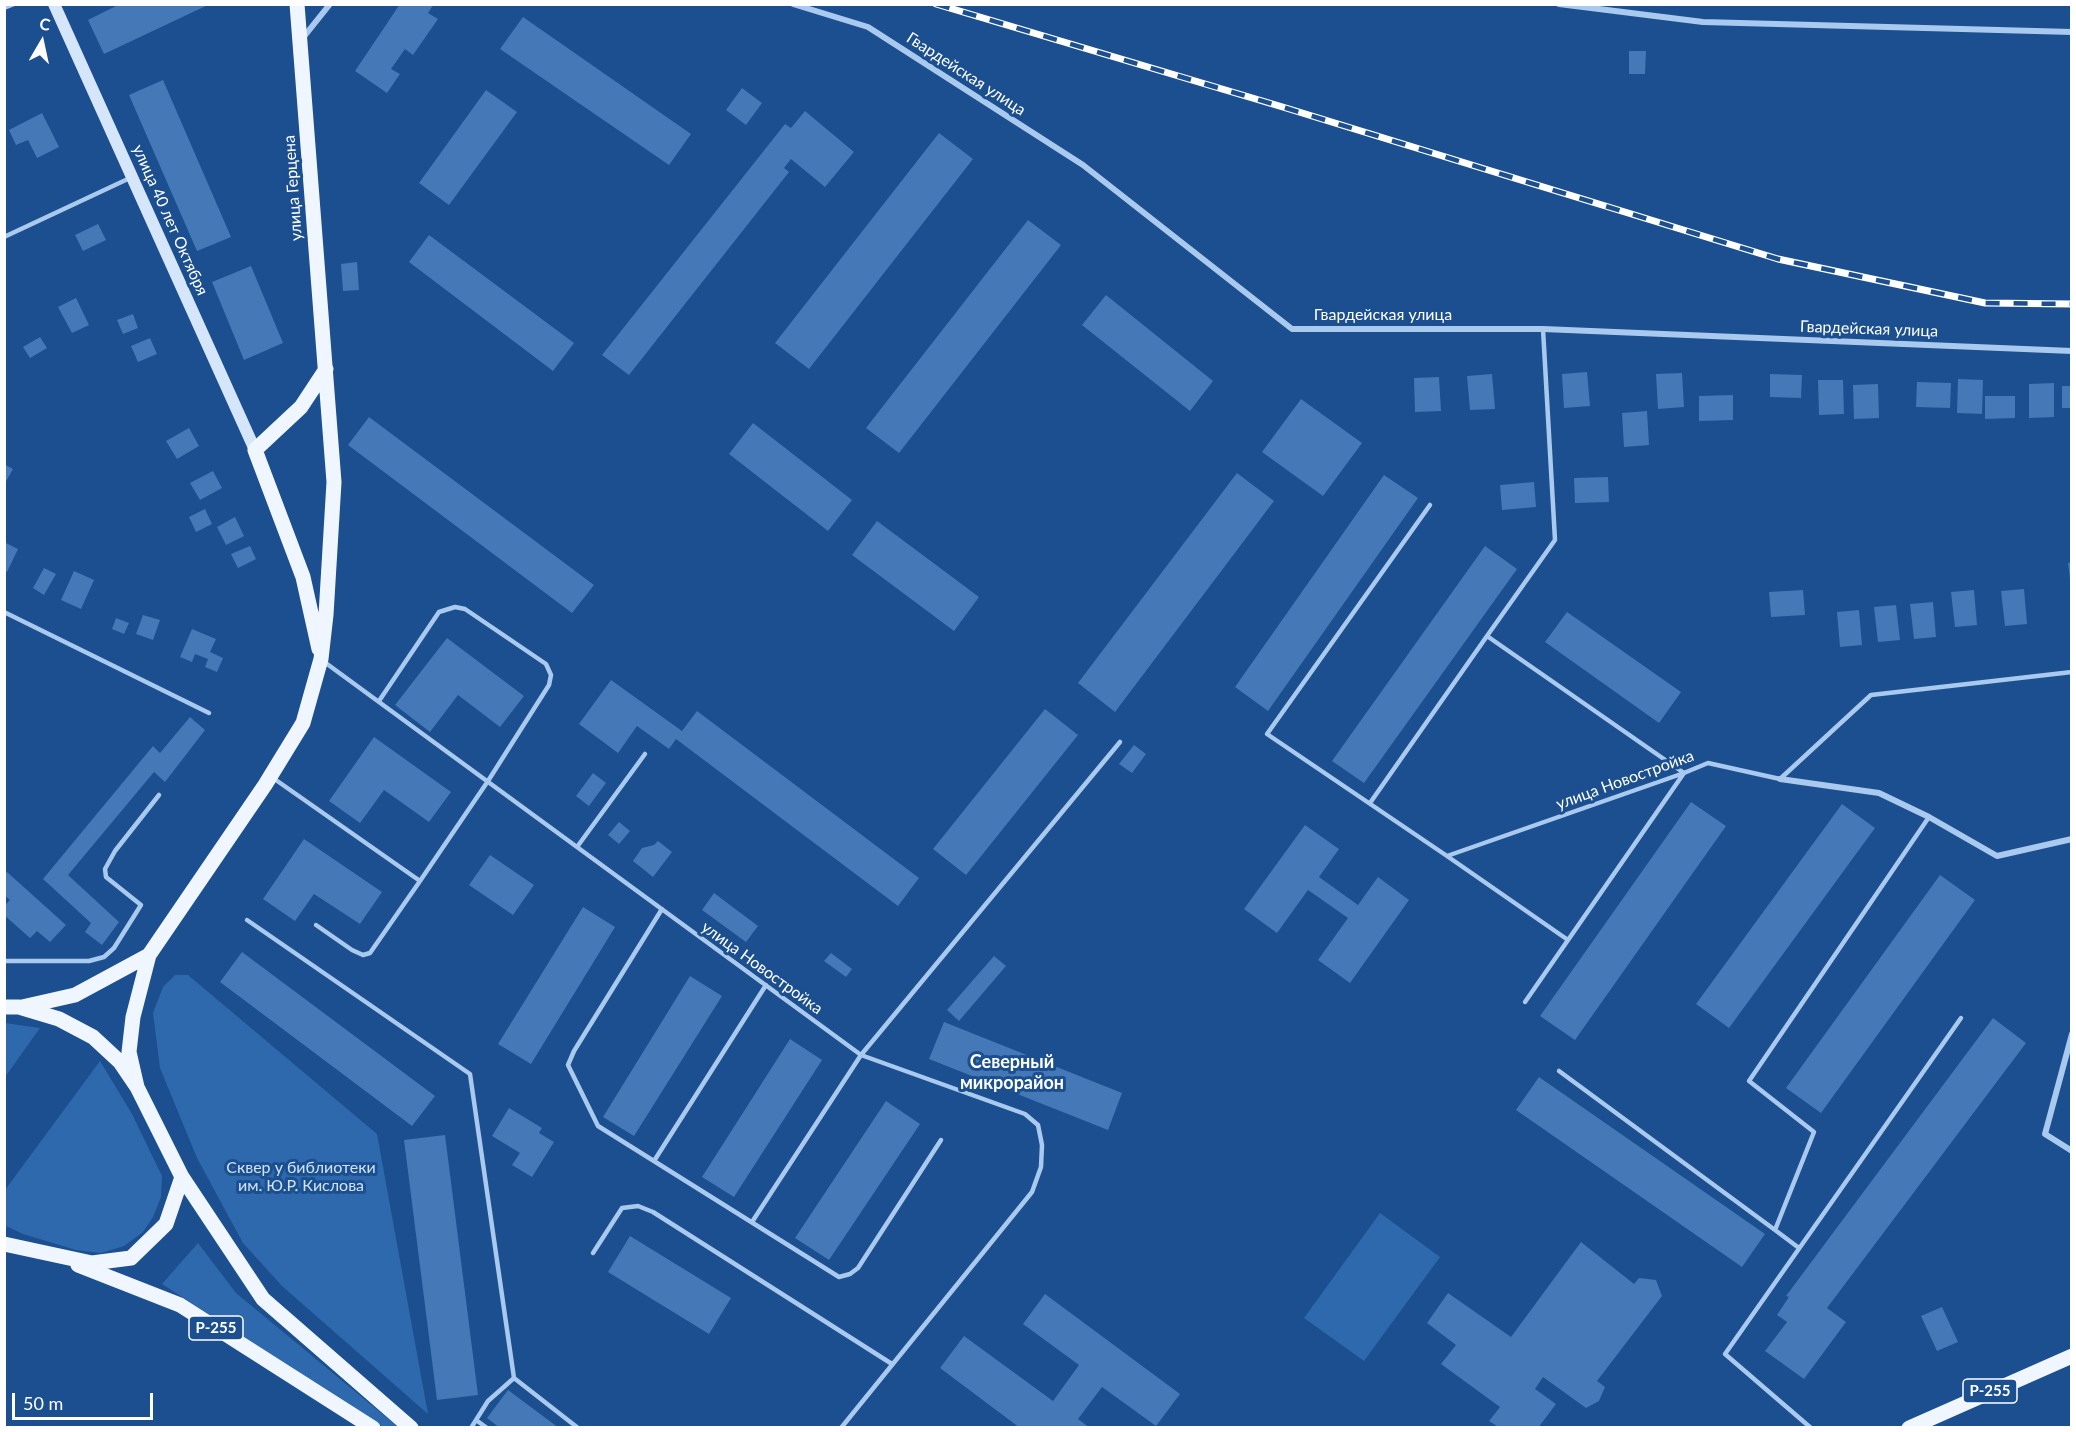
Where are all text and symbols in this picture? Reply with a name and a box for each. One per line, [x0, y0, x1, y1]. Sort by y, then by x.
north arrow [12, 12, 72, 72]
text: С [38, 14, 52, 34]
street label: Гвардейская улица [903, 28, 1029, 120]
street label: улица Герцена [280, 134, 306, 242]
street label: улица 40 лет Октября [128, 142, 212, 298]
street label: Гвардейская улица [1314, 305, 1452, 325]
street label: Гвардейская улица [1800, 317, 1938, 341]
street label: улица Новостройка [1554, 746, 1696, 814]
street label: улица Новостройка [698, 918, 826, 1018]
district label: Северный микрорайон [960, 1051, 1064, 1094]
park label: Сквер у библиотеки им. Ю.Р. Кислова [226, 1158, 376, 1196]
road number: Р-255 [189, 1316, 243, 1340]
road number: Р-255 [1963, 1379, 2017, 1403]
scale bar [15, 1381, 156, 1419]
text: 50 m [23, 1392, 63, 1414]

